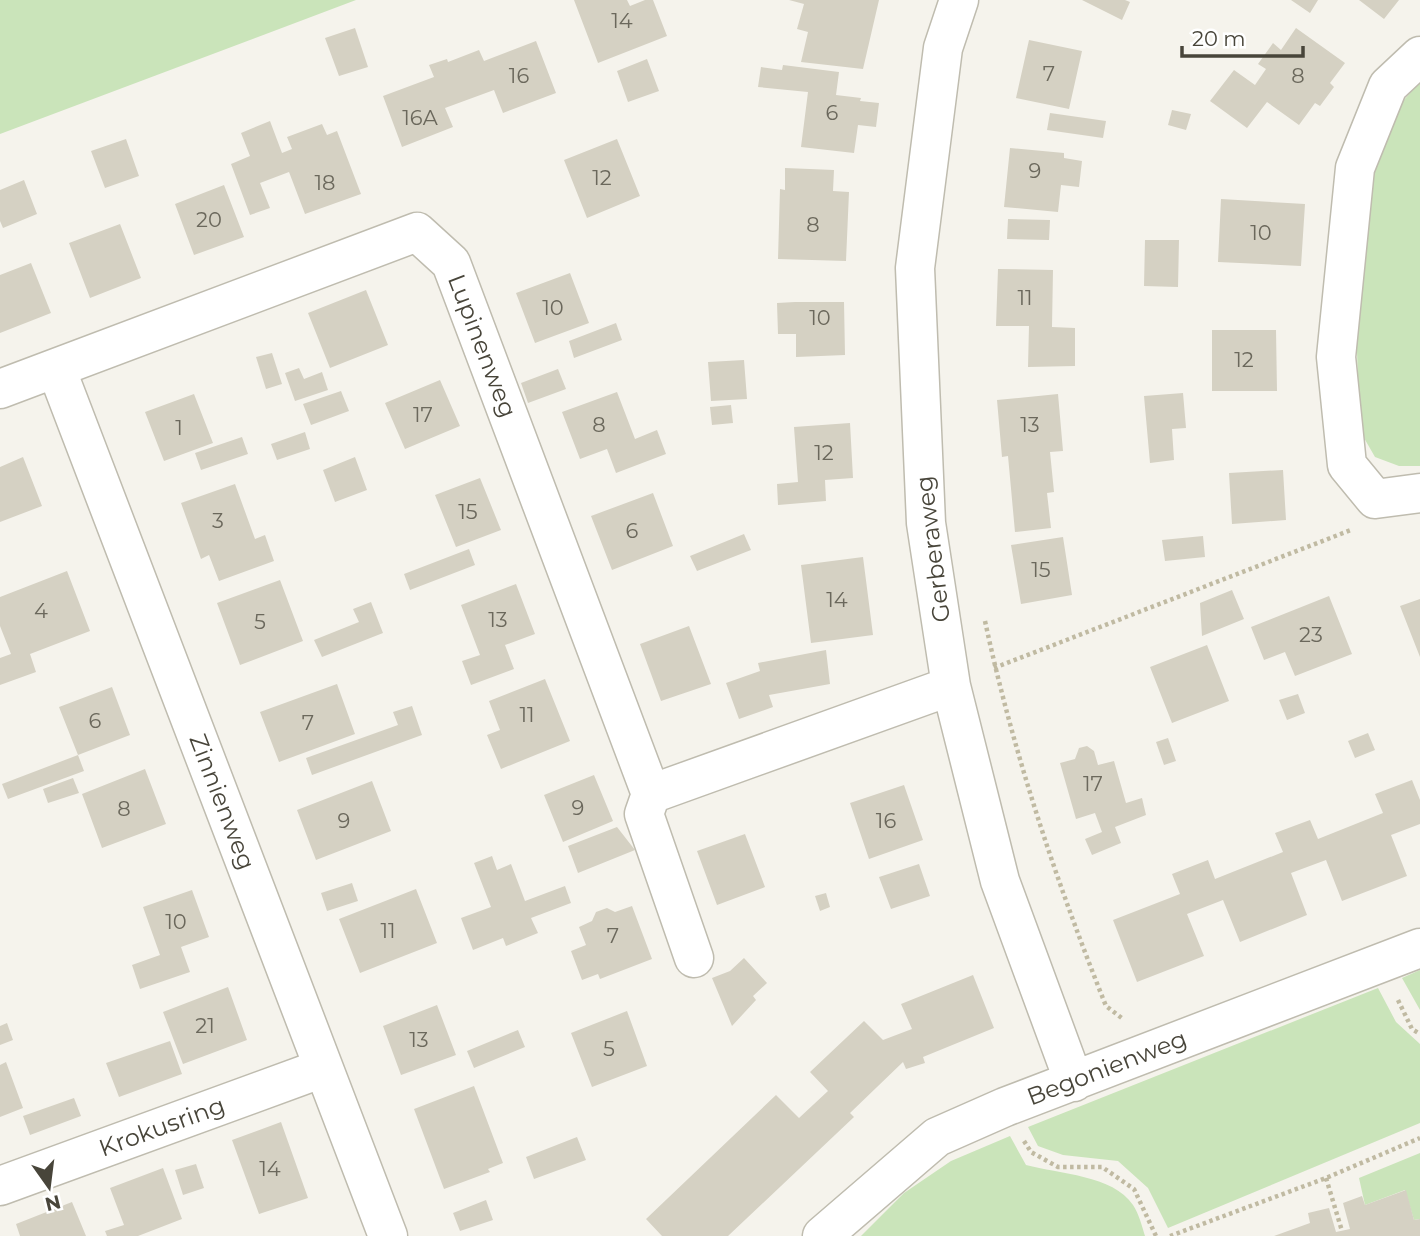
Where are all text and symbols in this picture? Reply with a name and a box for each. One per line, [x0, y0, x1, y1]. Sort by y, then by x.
house number: 14 [611, 8, 633, 33]
scale bar [1182, 14, 1303, 58]
text: 20 m [1192, 26, 1246, 51]
house number: 7 [1043, 61, 1055, 86]
house number: 16 [509, 63, 529, 88]
house number: 8 [1291, 63, 1305, 88]
house number: 6 [826, 100, 839, 125]
house number: 16A [402, 105, 439, 130]
house number: 9 [1029, 158, 1041, 183]
house number: 12 [592, 165, 612, 190]
house number: 18 [315, 170, 335, 195]
house number: 20 [196, 207, 222, 232]
house number: 8 [806, 212, 820, 237]
house number: 10 [1250, 220, 1272, 245]
street label: Lupinenweg [442, 270, 523, 422]
house number: 11 [1017, 285, 1033, 310]
house number: 10 [542, 295, 564, 320]
house number: 10 [809, 305, 831, 330]
house number: 12 [1234, 347, 1254, 372]
house number: 17 [413, 402, 433, 427]
house number: 8 [592, 412, 606, 437]
house number: 13 [1020, 412, 1040, 437]
house number: 1 [175, 415, 183, 440]
house number: 12 [814, 440, 834, 465]
street label: Gerberaweg [909, 474, 956, 624]
house number: 15 [458, 499, 478, 524]
house number: 3 [212, 508, 224, 533]
house number: 6 [626, 518, 639, 543]
house number: 15 [1031, 557, 1051, 582]
house number: 14 [826, 587, 848, 612]
house number: 4 [34, 598, 48, 623]
house number: 13 [488, 607, 508, 632]
house number: 5 [254, 609, 266, 634]
house number: 23 [1299, 622, 1323, 647]
house number: 11 [519, 702, 535, 727]
house number: 6 [89, 708, 102, 733]
house number: 7 [302, 710, 314, 735]
street label: Zinnienweg [183, 730, 262, 874]
house number: 17 [1083, 771, 1103, 796]
house number: 9 [572, 795, 584, 820]
house number: 8 [117, 796, 131, 821]
house number: 9 [338, 808, 350, 833]
house number: 16 [876, 808, 896, 833]
house number: 10 [165, 909, 187, 934]
house number: 11 [380, 918, 396, 943]
house number: 7 [607, 923, 619, 948]
house number: 21 [195, 1013, 215, 1038]
street label: Begonienweg [1023, 1024, 1191, 1111]
house number: 13 [409, 1027, 429, 1052]
house number: 5 [603, 1036, 615, 1061]
street label: Krokusring [95, 1090, 229, 1163]
north arrow [14, 1152, 84, 1222]
house number: 14 [259, 1156, 281, 1181]
text: N [43, 1190, 63, 1216]

